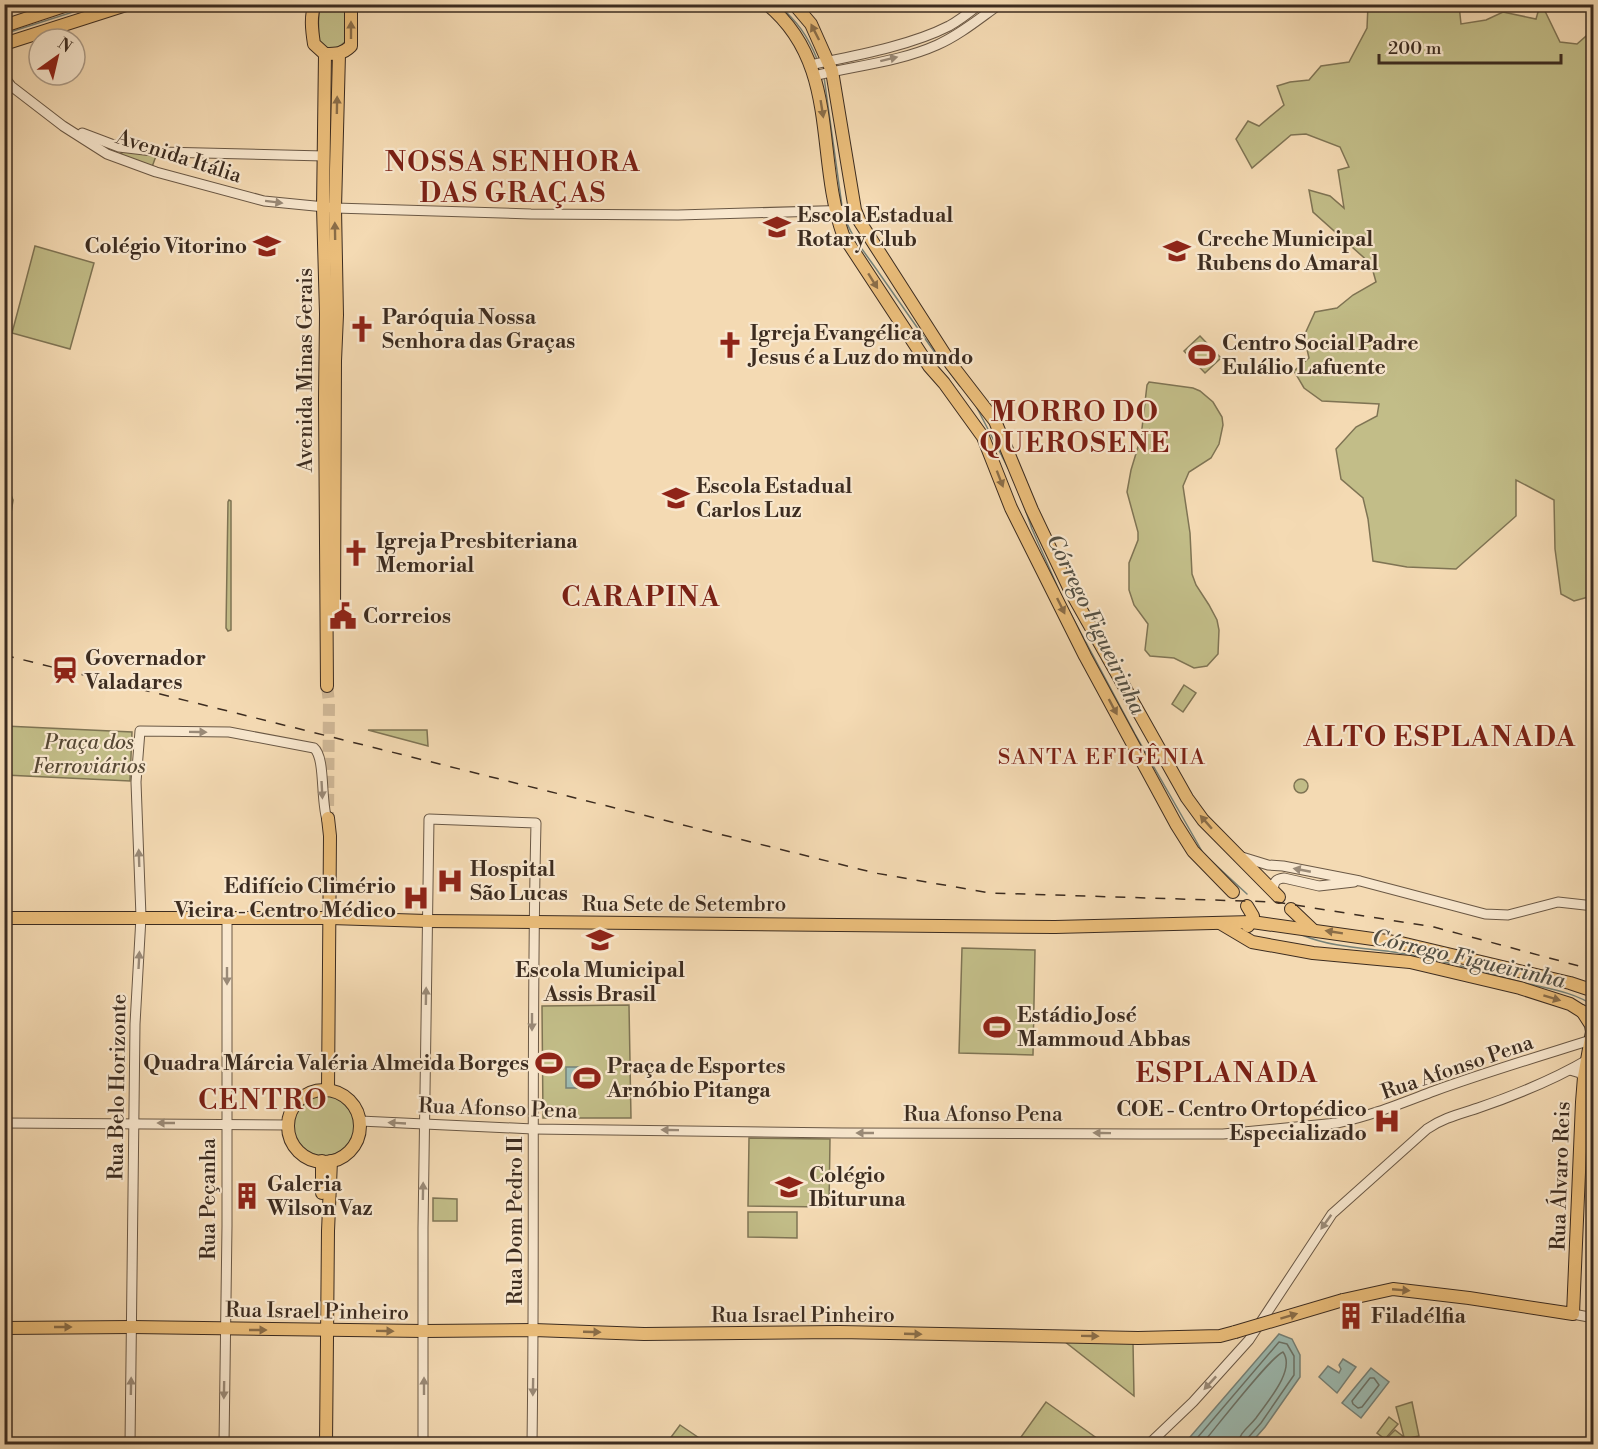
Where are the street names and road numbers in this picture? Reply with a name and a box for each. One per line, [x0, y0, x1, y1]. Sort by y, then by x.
street label: Avenida Itália [112, 124, 245, 190]
street label: Avenida Minas Gerais [293, 268, 319, 473]
street label: Rua Sete de Setembro [582, 892, 786, 918]
street label: Rua Belo Horizonte [103, 994, 133, 1180]
street label: Rua Afonso Pena [1378, 1030, 1537, 1106]
street label: Rua Afonso Pena [418, 1093, 578, 1125]
street label: Rua Álvaro Reis [1543, 1101, 1577, 1251]
street label: Rua Afonso Pena [903, 1102, 1063, 1128]
street label: Rua Dom Pedro II [503, 1137, 529, 1305]
street label: Rua Peçanha [196, 1138, 222, 1260]
street label: Rua Israel Pinheiro [225, 1297, 409, 1327]
street label: Rua Israel Pinheiro [711, 1303, 895, 1329]

